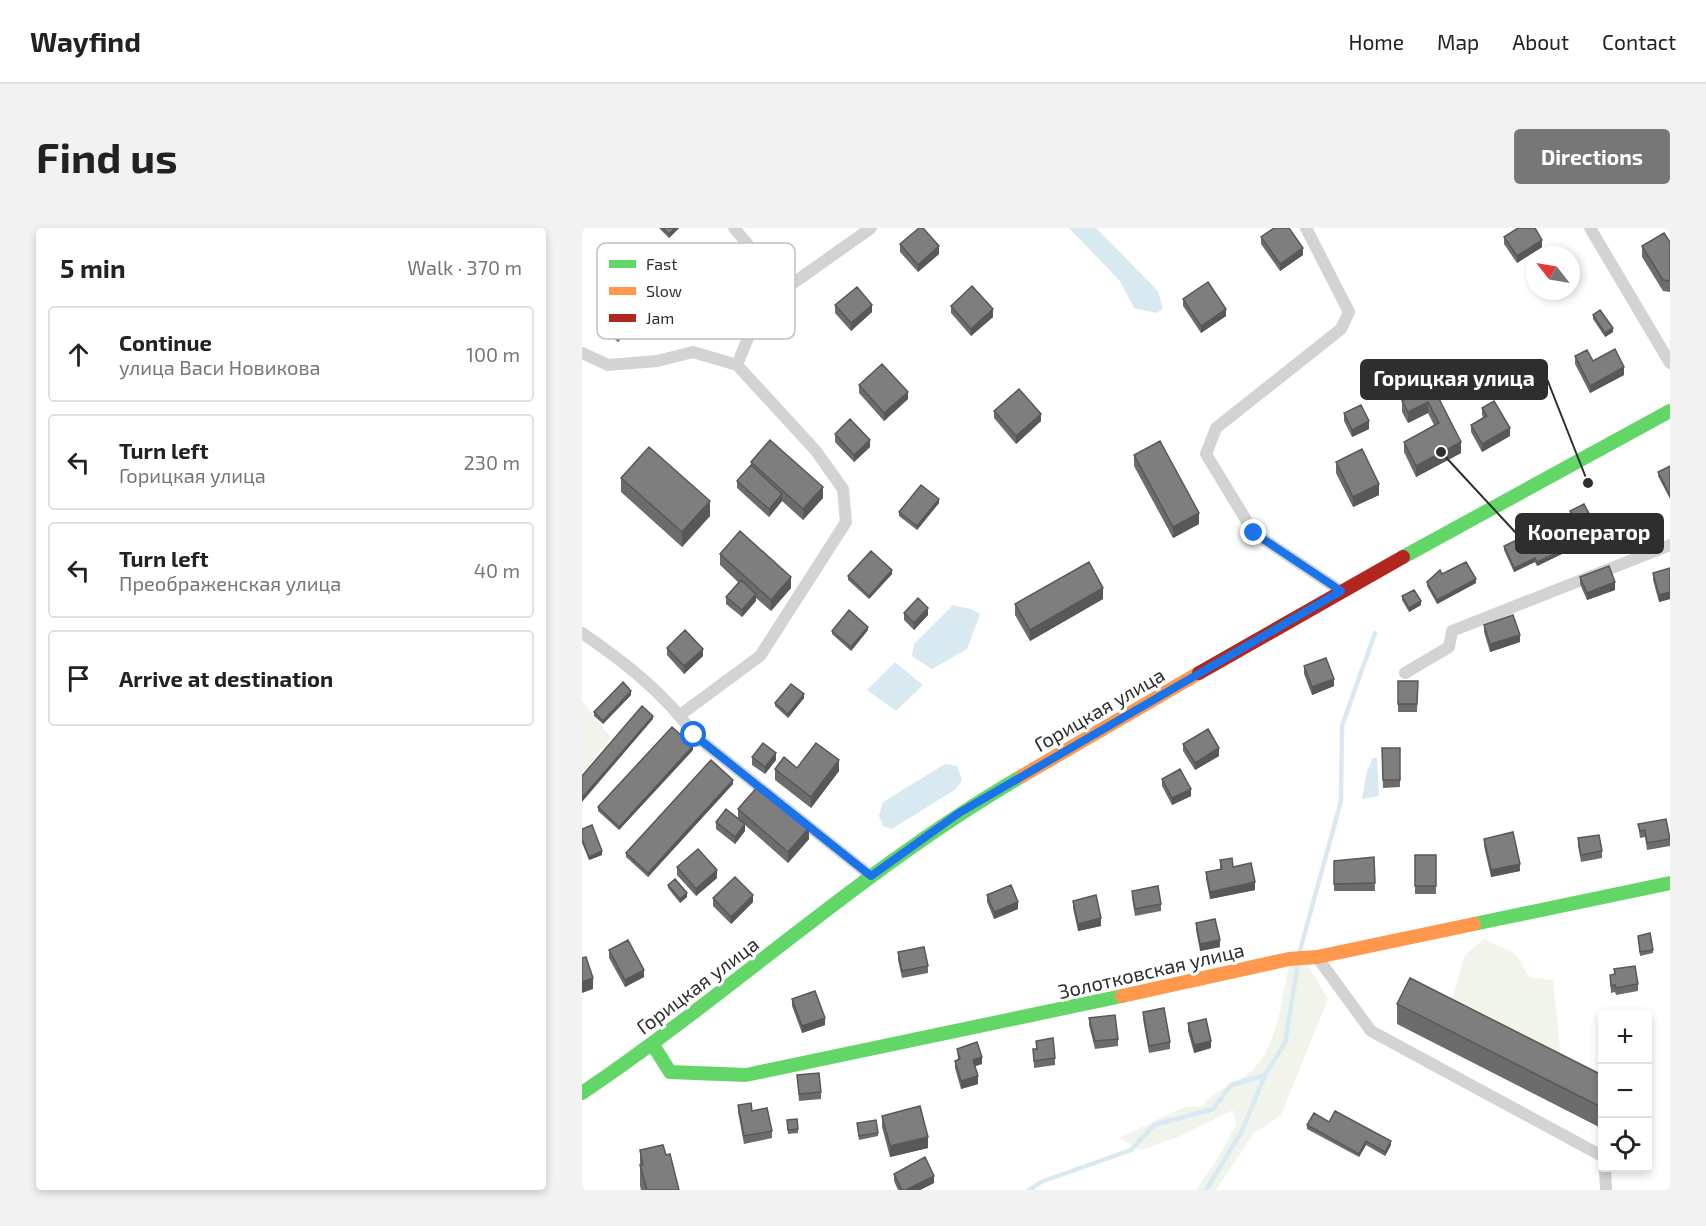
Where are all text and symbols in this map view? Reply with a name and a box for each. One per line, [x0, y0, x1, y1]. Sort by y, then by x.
text: Wayfind [30, 24, 141, 58]
text: Home [1348, 29, 1404, 54]
text: Map [1437, 29, 1479, 54]
text: About [1512, 29, 1569, 54]
text: Contact [1602, 29, 1676, 54]
button: Directions [1514, 129, 1670, 184]
text: Find us [36, 131, 178, 181]
legend [597, 243, 795, 339]
north arrow [1526, 246, 1580, 300]
text: 5 min [60, 252, 126, 283]
text: Fast [646, 254, 677, 273]
text: Walk · 370 m [407, 255, 522, 279]
text: Slow [646, 281, 682, 300]
text: Jam [646, 308, 674, 327]
text: Continue [119, 329, 212, 355]
icon: ahead [62, 338, 95, 371]
text: 100 m [466, 342, 520, 366]
text: улица Васи Новикова [119, 355, 321, 379]
callout: Горицкая улица [1361, 360, 1547, 399]
text: Горицкая улица [1373, 365, 1535, 390]
text: Turn left [119, 437, 208, 463]
icon: left [62, 446, 95, 479]
text: 230 m [464, 450, 520, 474]
text: Горицкая улица [119, 463, 266, 487]
callout: Кооператор [1516, 514, 1663, 553]
route end [1240, 519, 1266, 545]
text: Кооператор [1527, 519, 1651, 544]
text: Turn left [119, 545, 208, 571]
icon: left [62, 554, 95, 587]
text: 40 m [474, 558, 520, 582]
text: Преображенская улица [119, 571, 341, 595]
icon: arrive [62, 662, 95, 695]
street label: Горицкая улица [1029, 662, 1169, 757]
text: Arrive at destination [119, 665, 333, 691]
route start [680, 721, 706, 747]
street label: Горицкая улица [631, 931, 763, 1040]
street label: Золотковская улица [1056, 937, 1247, 1004]
map controls [1598, 1010, 1652, 1172]
button: + [1598, 1010, 1652, 1064]
button: − [1598, 1064, 1652, 1118]
button: locate [1598, 1118, 1652, 1172]

